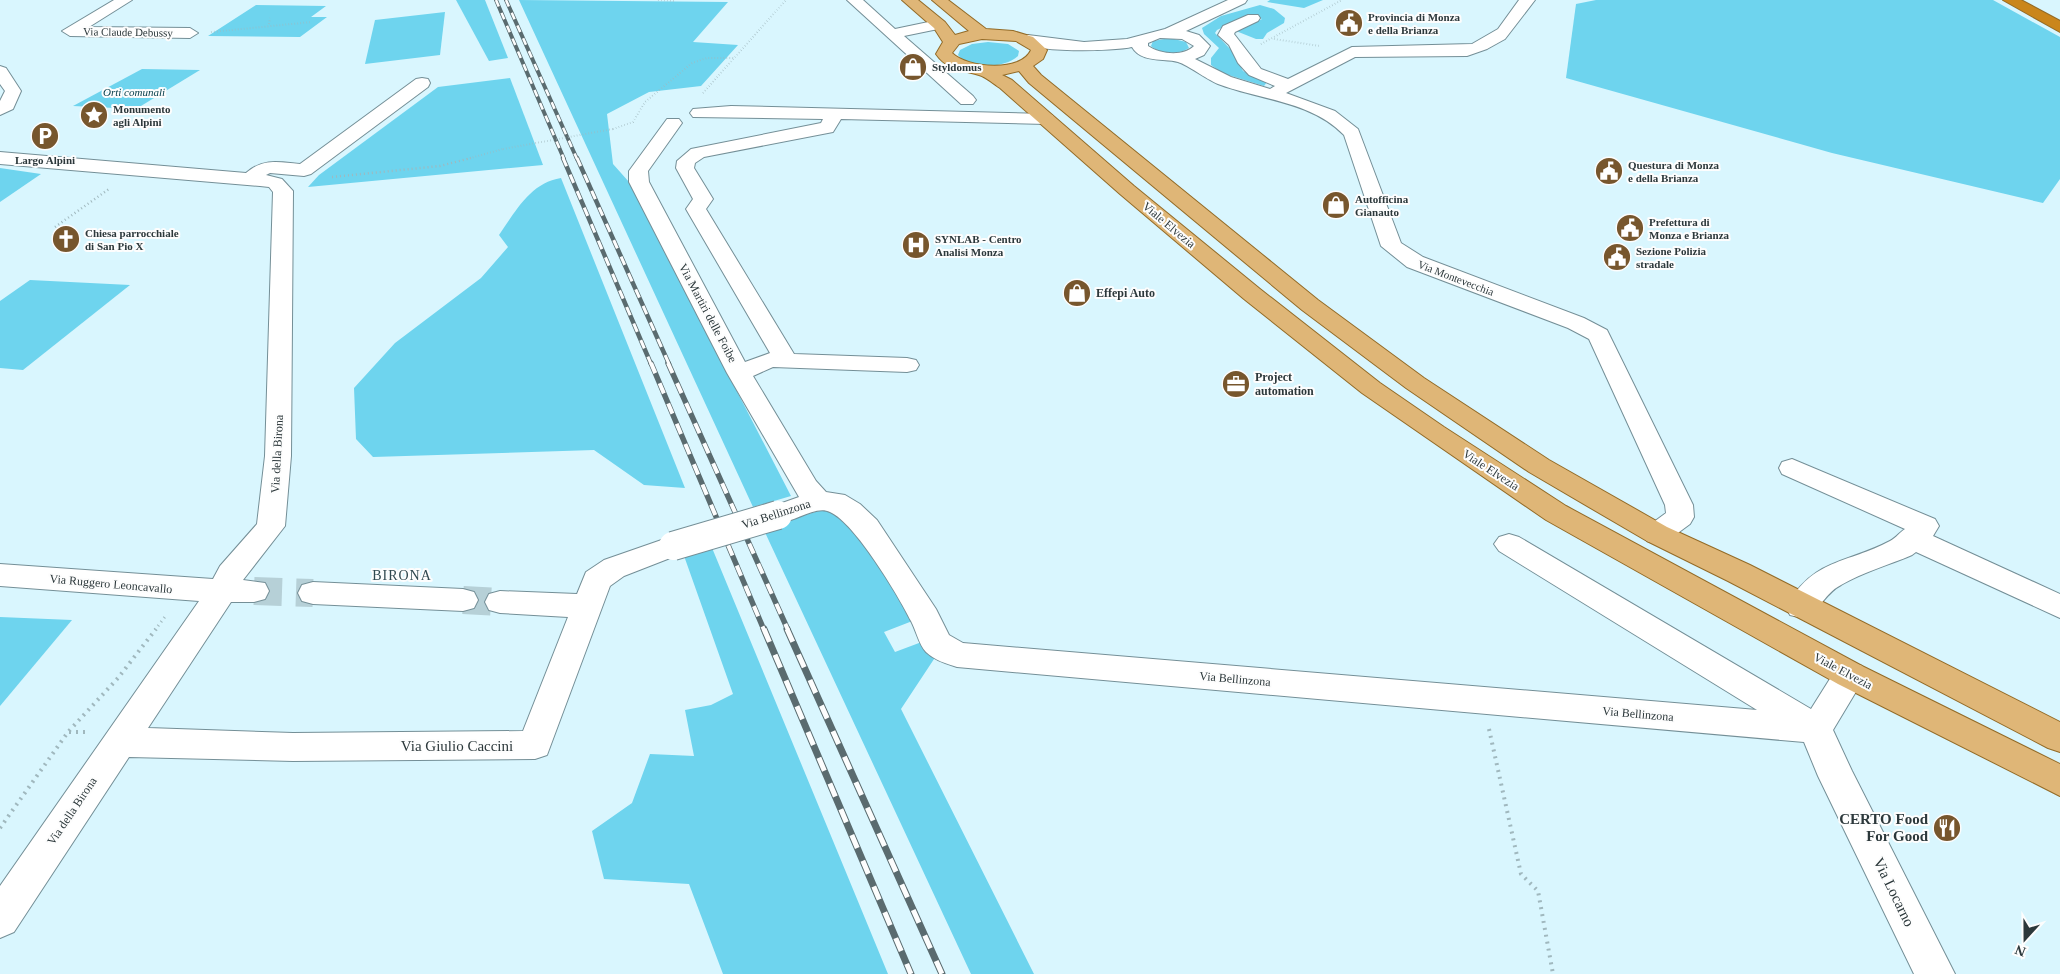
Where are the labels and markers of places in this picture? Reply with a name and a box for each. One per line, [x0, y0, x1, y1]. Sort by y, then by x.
public building icon: Provincia di Monza e della Brianza [1334, 8, 1364, 38]
place label: Provincia di Monza e della Brianza [1368, 11, 1461, 36]
shop icon: Styldomus [898, 52, 928, 82]
place label: Styldomus [932, 61, 982, 73]
place icon: Monumento agli Alpini [79, 100, 109, 130]
place label: Monumento agli Alpini [113, 103, 171, 128]
parking icon: Largo Alpini [30, 121, 60, 151]
place label: Largo Alpini [15, 154, 75, 166]
public building icon: Questura di Monza e della Brianza [1594, 156, 1624, 186]
place label: Questura di Monza e della Brianza [1628, 159, 1720, 184]
shop icon: Autofficina Gianauto [1321, 190, 1351, 220]
place label: Autofficina Gianauto [1355, 193, 1409, 218]
public building icon: Prefettura di Monza e Brianza [1615, 213, 1645, 243]
place label: Prefettura di Monza e Brianza [1649, 216, 1730, 241]
church icon: Chiesa parrocchiale di San Pio X [51, 224, 81, 254]
place label: Chiesa parrocchiale di San Pio X [85, 227, 179, 252]
hospital icon: SYNLAB - Centro Analisi Monza [901, 230, 931, 260]
place label: SYNLAB - Centro Analisi Monza [935, 233, 1022, 258]
public building icon: Sezione Polizia stradale [1602, 242, 1632, 272]
place label: Sezione Polizia stradale [1636, 245, 1706, 270]
shop icon: Effepi Auto [1062, 278, 1092, 308]
place label: Effepi Auto [1096, 286, 1155, 300]
office icon: Project automation [1221, 369, 1251, 399]
place label: Project automation [1255, 370, 1314, 398]
place label: CERTO Food For Good [1839, 811, 1929, 844]
restaurant icon: CERTO Food For Good [1932, 813, 1962, 843]

